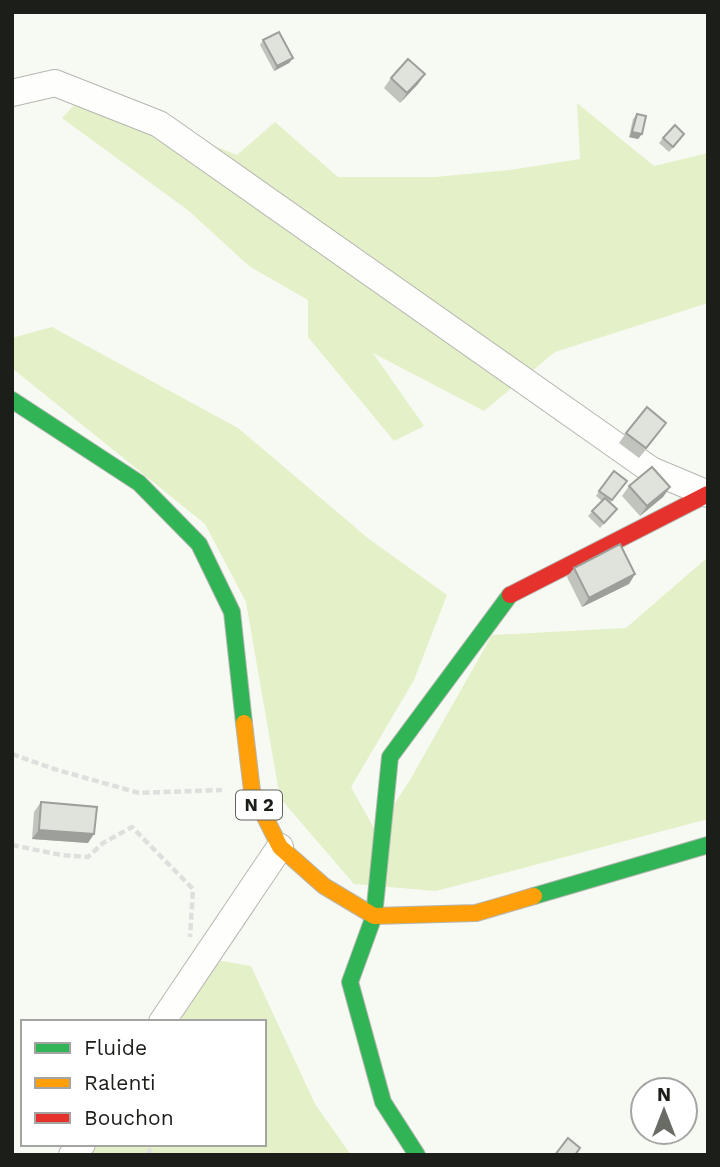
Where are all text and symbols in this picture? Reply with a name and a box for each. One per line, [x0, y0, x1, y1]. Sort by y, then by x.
road number: N 2 [236, 790, 282, 820]
legend [21, 1020, 266, 1146]
text: Fluide [84, 1035, 147, 1060]
text: Ralenti [84, 1070, 156, 1095]
north arrow [629, 1076, 699, 1146]
text: N [657, 1083, 671, 1106]
text: Bouchon [84, 1105, 174, 1130]

